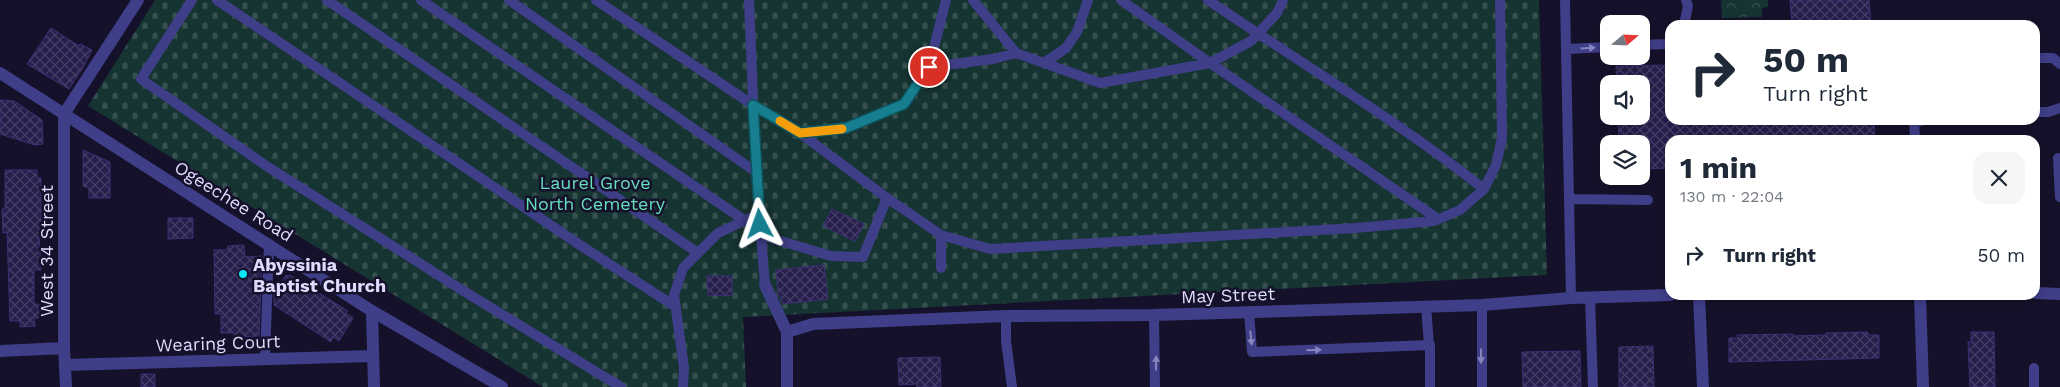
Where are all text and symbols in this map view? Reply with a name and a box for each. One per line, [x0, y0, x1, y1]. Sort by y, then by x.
north arrow [1600, 15, 1650, 65]
map controls [1600, 15, 1650, 185]
text: 50 m [1763, 39, 1849, 81]
icon: right [1680, 40, 1745, 105]
one-way arrow [1580, 44, 1596, 52]
pin [908, 46, 950, 88]
icon: arrive [915, 53, 943, 81]
button: sound [1600, 75, 1650, 125]
text: Turn right [1763, 81, 1868, 106]
button: layers [1600, 135, 1650, 185]
text: 1 min [1680, 150, 1757, 185]
button: close [1973, 152, 2025, 204]
street label: Ogeechee Road [171, 156, 297, 246]
park label: Laurel Grove North Cemetery [525, 172, 666, 214]
street label: West 34 Street [36, 185, 57, 317]
text: 130 m · 22:04 [1680, 187, 1784, 206]
position arrow [733, 197, 785, 249]
icon: right [1680, 241, 1708, 269]
text: Turn right [1723, 244, 1816, 267]
text: 50 m [1978, 244, 2025, 267]
place label: Abyssinia Baptist Church [253, 254, 386, 296]
marker: Abyssinia Baptist Church [237, 268, 249, 280]
street label: May Street [1181, 283, 1276, 307]
street label: Wearing Court [155, 330, 281, 356]
one-way arrow [1247, 331, 1255, 347]
one-way arrow [1306, 346, 1322, 354]
one-way arrow [1477, 348, 1485, 364]
one-way arrow [1152, 355, 1160, 371]

